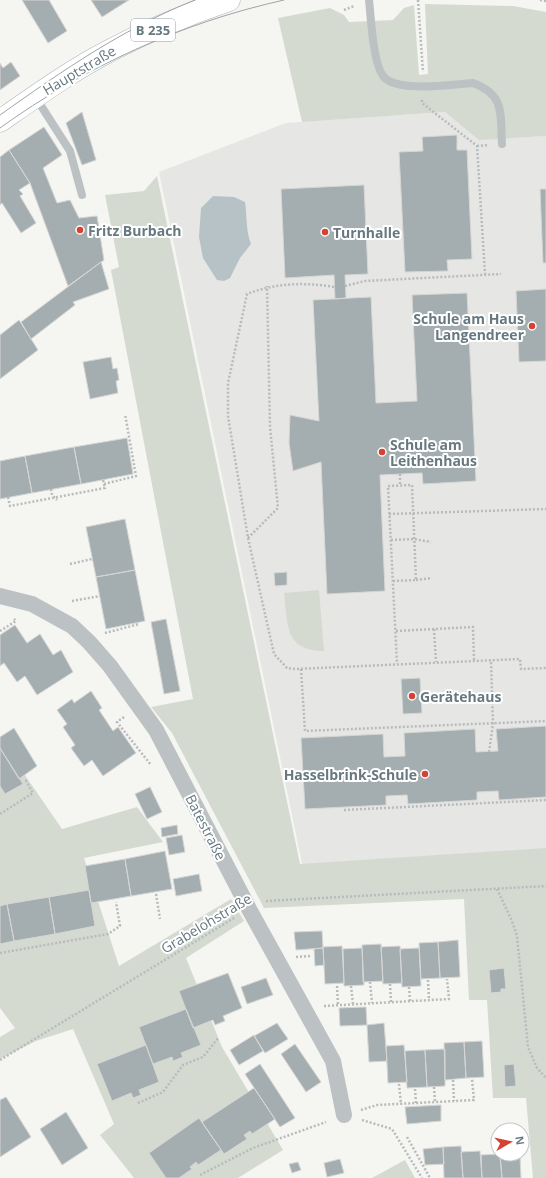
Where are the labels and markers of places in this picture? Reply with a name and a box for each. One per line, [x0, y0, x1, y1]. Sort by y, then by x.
place label: Fritz Burbach [88, 221, 182, 240]
place label: Turnhalle [333, 223, 400, 242]
marker: Fritz Burbach [75, 225, 85, 235]
marker: Turnhalle [320, 227, 330, 237]
place label: Schule am Haus Langendreer [413, 309, 525, 344]
marker: Schule am Haus Langendreer [527, 321, 537, 331]
place label: Schule am Leithenhaus [390, 435, 477, 470]
marker: Schule am Leithenhaus [377, 447, 387, 457]
place label: Gerätehaus [420, 687, 501, 706]
marker: Gerätehaus [407, 691, 417, 701]
place label: Hasselbrink-Schule [284, 765, 417, 784]
marker: Hasselbrink-Schule [420, 769, 430, 779]

